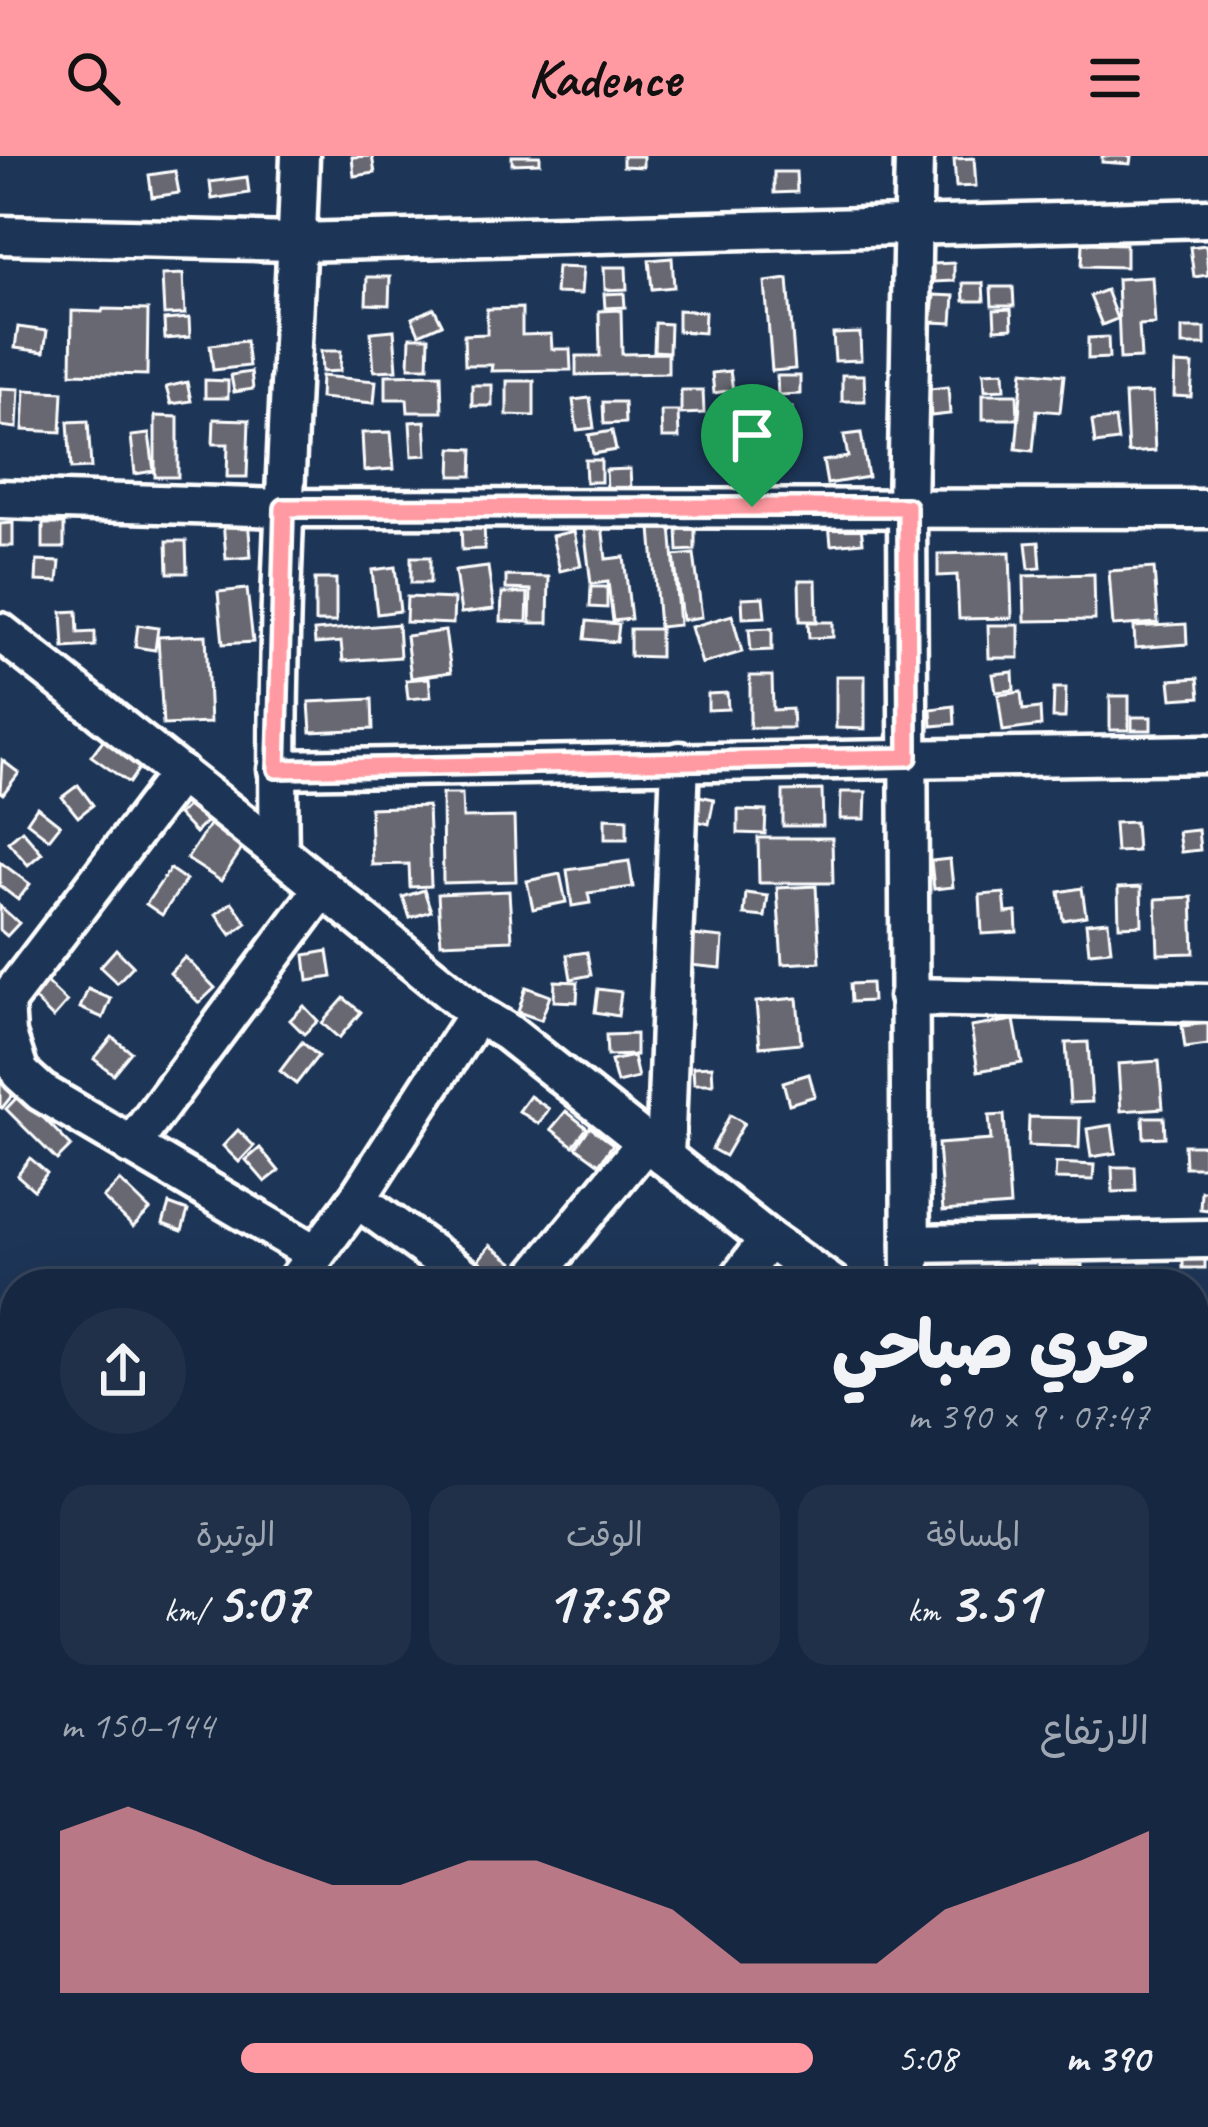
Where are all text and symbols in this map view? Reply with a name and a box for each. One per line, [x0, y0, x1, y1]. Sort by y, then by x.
text: Kadence [528, 44, 680, 112]
icon: search [60, 45, 126, 111]
icon: menu [1082, 45, 1148, 111]
pin [701, 384, 803, 507]
icon: arrive [719, 402, 785, 468]
text: جري صباحي [832, 1305, 1149, 1388]
button: share [60, 1308, 186, 1434]
text: 07:47 · 9 × 390 m [907, 1392, 1149, 1441]
text: الوتيرة [196, 1514, 275, 1556]
text: الوقت [566, 1514, 643, 1556]
text: المسافة [927, 1514, 1020, 1556]
text: 5:07 [215, 1564, 307, 1640]
text: 17:58 [545, 1564, 664, 1640]
text: 3.51 [948, 1564, 1040, 1640]
text: /km [164, 1590, 215, 1632]
text: km [907, 1590, 948, 1632]
text: 144–150 m [60, 1701, 214, 1750]
text: الارتفاع [1040, 1707, 1149, 1756]
text: 5:08 [897, 2034, 957, 2083]
text: 390 m [1065, 2034, 1149, 2083]

